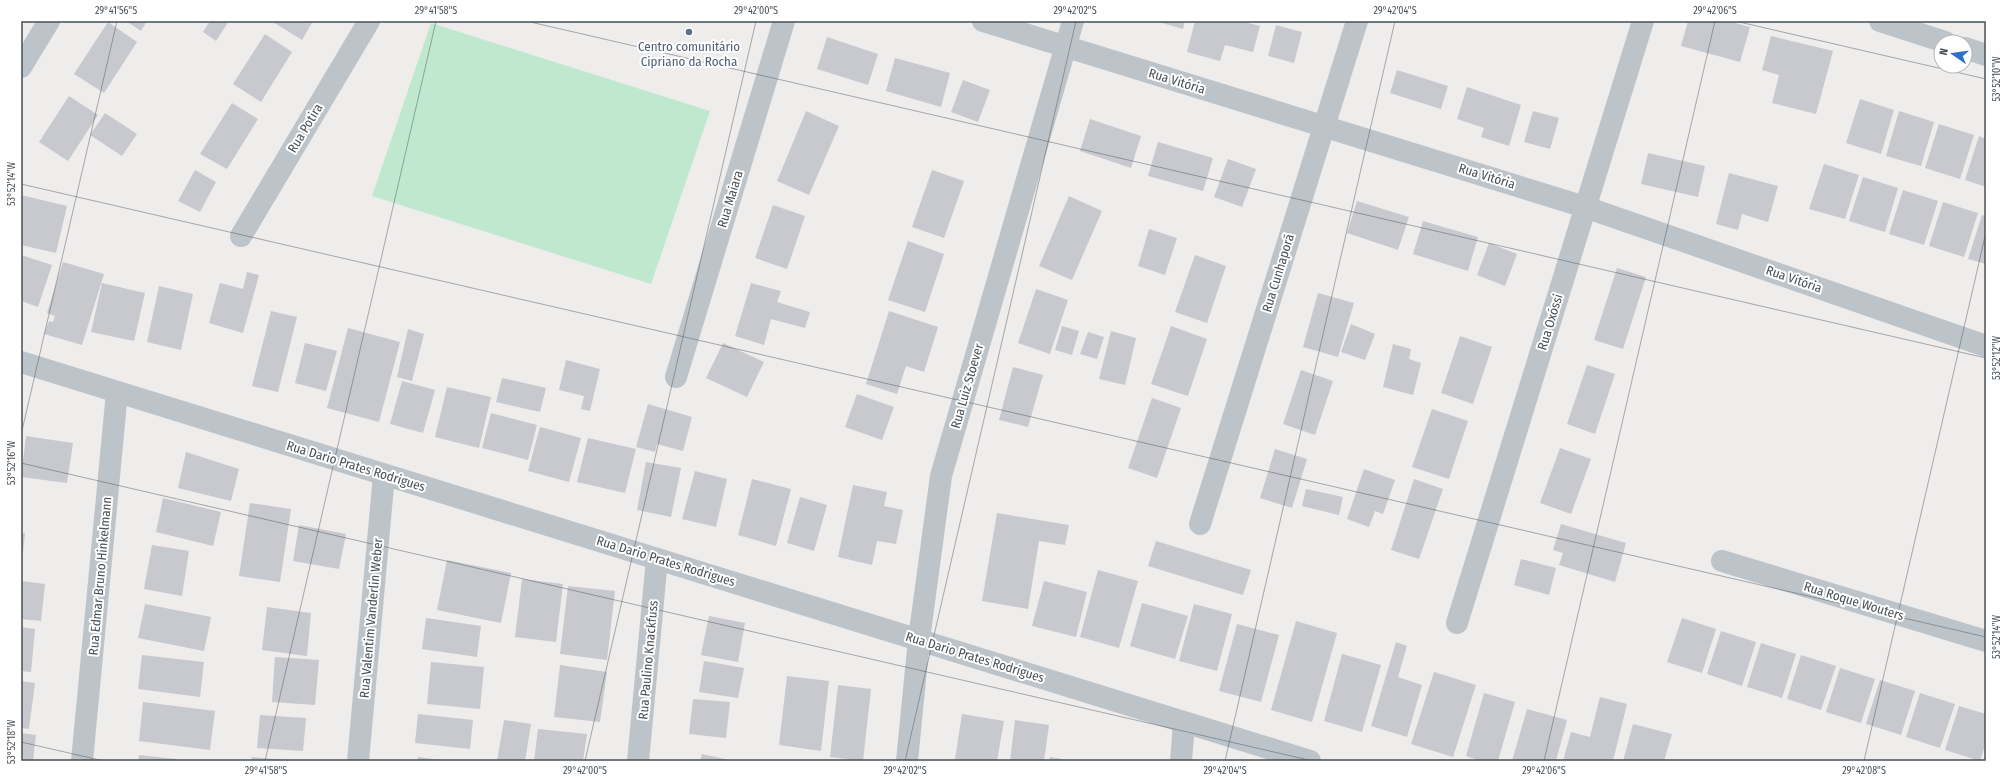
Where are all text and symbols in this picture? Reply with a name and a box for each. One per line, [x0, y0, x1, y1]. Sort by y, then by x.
text: 29°41'56"S [95, 5, 137, 17]
text: 29°41'58"S [415, 5, 457, 17]
text: 29°42'00"S [734, 5, 778, 17]
text: 29°42'02"S [1053, 5, 1097, 17]
text: 29°42'04"S [1373, 5, 1417, 17]
text: 29°42'06"S [1693, 5, 1737, 17]
marker: Centro comunitário Cipriano da Rocha [684, 27, 694, 37]
north arrow [1933, 34, 1973, 74]
place label: Centro comunitário Cipriano da Rocha [638, 39, 740, 69]
text: N [1937, 47, 1951, 57]
text: 53°52'10"W [1991, 56, 2003, 101]
street label: Rua Vitória [1147, 65, 1207, 97]
street label: Rua Potira [285, 101, 325, 155]
street label: Rua Vitória [1457, 160, 1517, 192]
text: 53°52'14"W [6, 161, 18, 206]
street label: Rua Maiara [714, 169, 746, 229]
street label: Rua Cunhaporã [1259, 232, 1297, 314]
street label: Rua Vitória [1764, 262, 1824, 296]
street label: Rua Oxóssi [1534, 292, 1566, 352]
text: 53°52'12"W [1991, 335, 2003, 380]
street label: Rua Luiz Stoever [948, 341, 986, 430]
street label: Rua Dario Prates Rodrigues [285, 438, 428, 494]
text: 53°52'16"W [6, 440, 18, 485]
street label: Rua Edmar Bruno Hinkelmann [86, 496, 114, 656]
street label: Rua Dario Prates Rodrigues [595, 533, 738, 589]
street label: Rua Valentim Vanderlin Weber [357, 537, 386, 699]
street label: Rua Roque Wouters [1802, 579, 1906, 623]
street label: Rua Paulino Knackfuss [635, 599, 661, 720]
text: 53°52'14"W [1991, 614, 2003, 659]
street label: Rua Dario Prates Rodrigues [904, 629, 1047, 685]
text: 53°52'18"W [6, 719, 18, 764]
text: 29°41'58"S [245, 765, 287, 777]
text: 29°42'00"S [563, 765, 607, 777]
text: 29°42'02"S [883, 765, 927, 777]
text: 29°42'04"S [1203, 765, 1247, 777]
text: 29°42'06"S [1522, 765, 1566, 777]
text: 29°42'08"S [1842, 765, 1886, 777]

